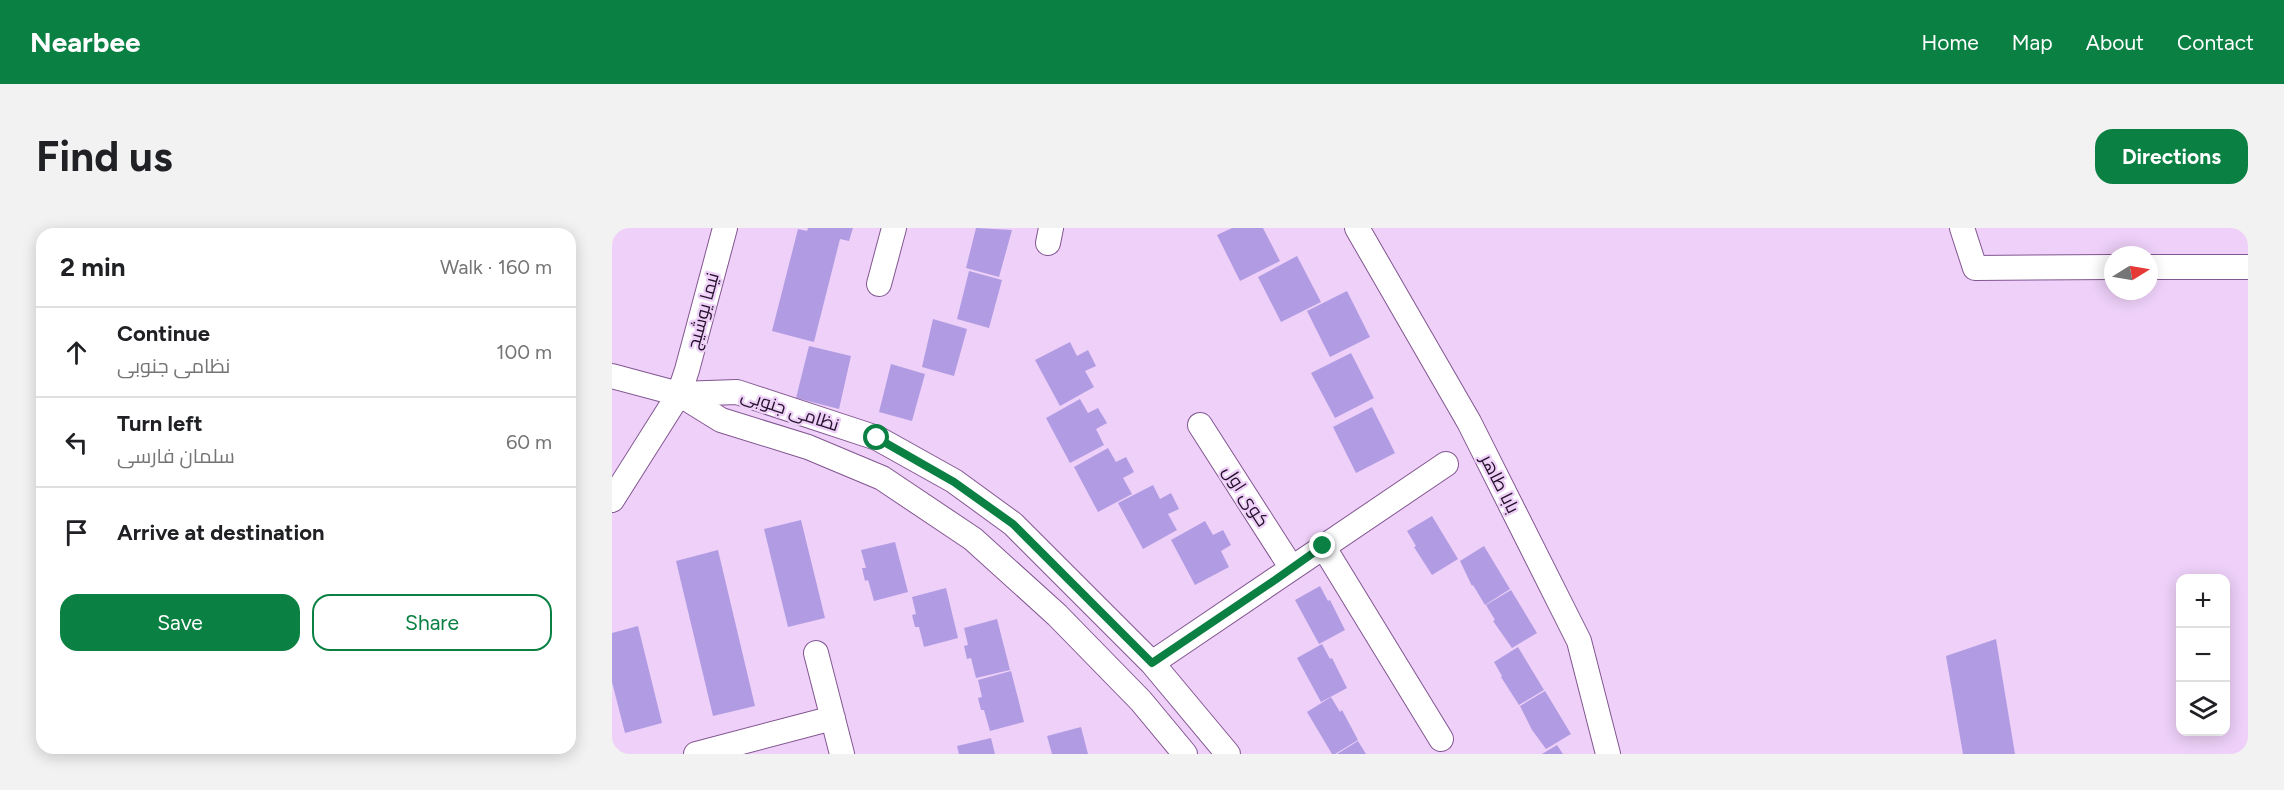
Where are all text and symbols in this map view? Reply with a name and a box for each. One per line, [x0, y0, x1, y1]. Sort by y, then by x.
text: Nearbee [30, 25, 140, 59]
text: Home [1922, 30, 1979, 55]
text: Map [2012, 30, 2053, 55]
text: About [2086, 30, 2144, 55]
text: Contact [2177, 30, 2254, 55]
button: Directions [2095, 129, 2248, 184]
text: Find us [36, 131, 173, 182]
north arrow [2104, 246, 2158, 300]
text: 2 min [60, 251, 126, 283]
text: Walk · 160 m [440, 255, 552, 279]
street label: نیما یوشیج [682, 270, 725, 352]
text: Continue [117, 320, 210, 347]
icon: ahead [60, 336, 93, 369]
text: 100 m [496, 340, 552, 364]
text: نظامی جنوبی [117, 354, 230, 378]
street label: نظامی جنوبی [738, 384, 842, 436]
text: Turn left [117, 410, 203, 437]
route start [863, 424, 889, 450]
icon: left [60, 426, 93, 459]
text: 60 m [506, 430, 552, 454]
text: سلمان فارسی [117, 444, 235, 468]
street label: بابا طاهر [1475, 450, 1524, 517]
street label: کوی اول [1218, 461, 1274, 531]
icon: arrive [60, 516, 93, 549]
text: Arrive at destination [117, 519, 325, 546]
route end [1309, 532, 1335, 558]
map controls [2176, 574, 2230, 736]
button: + [2176, 574, 2230, 628]
button: Save [60, 594, 300, 651]
button: Share [312, 594, 552, 651]
button: − [2176, 628, 2230, 682]
button: layers [2176, 682, 2230, 736]

